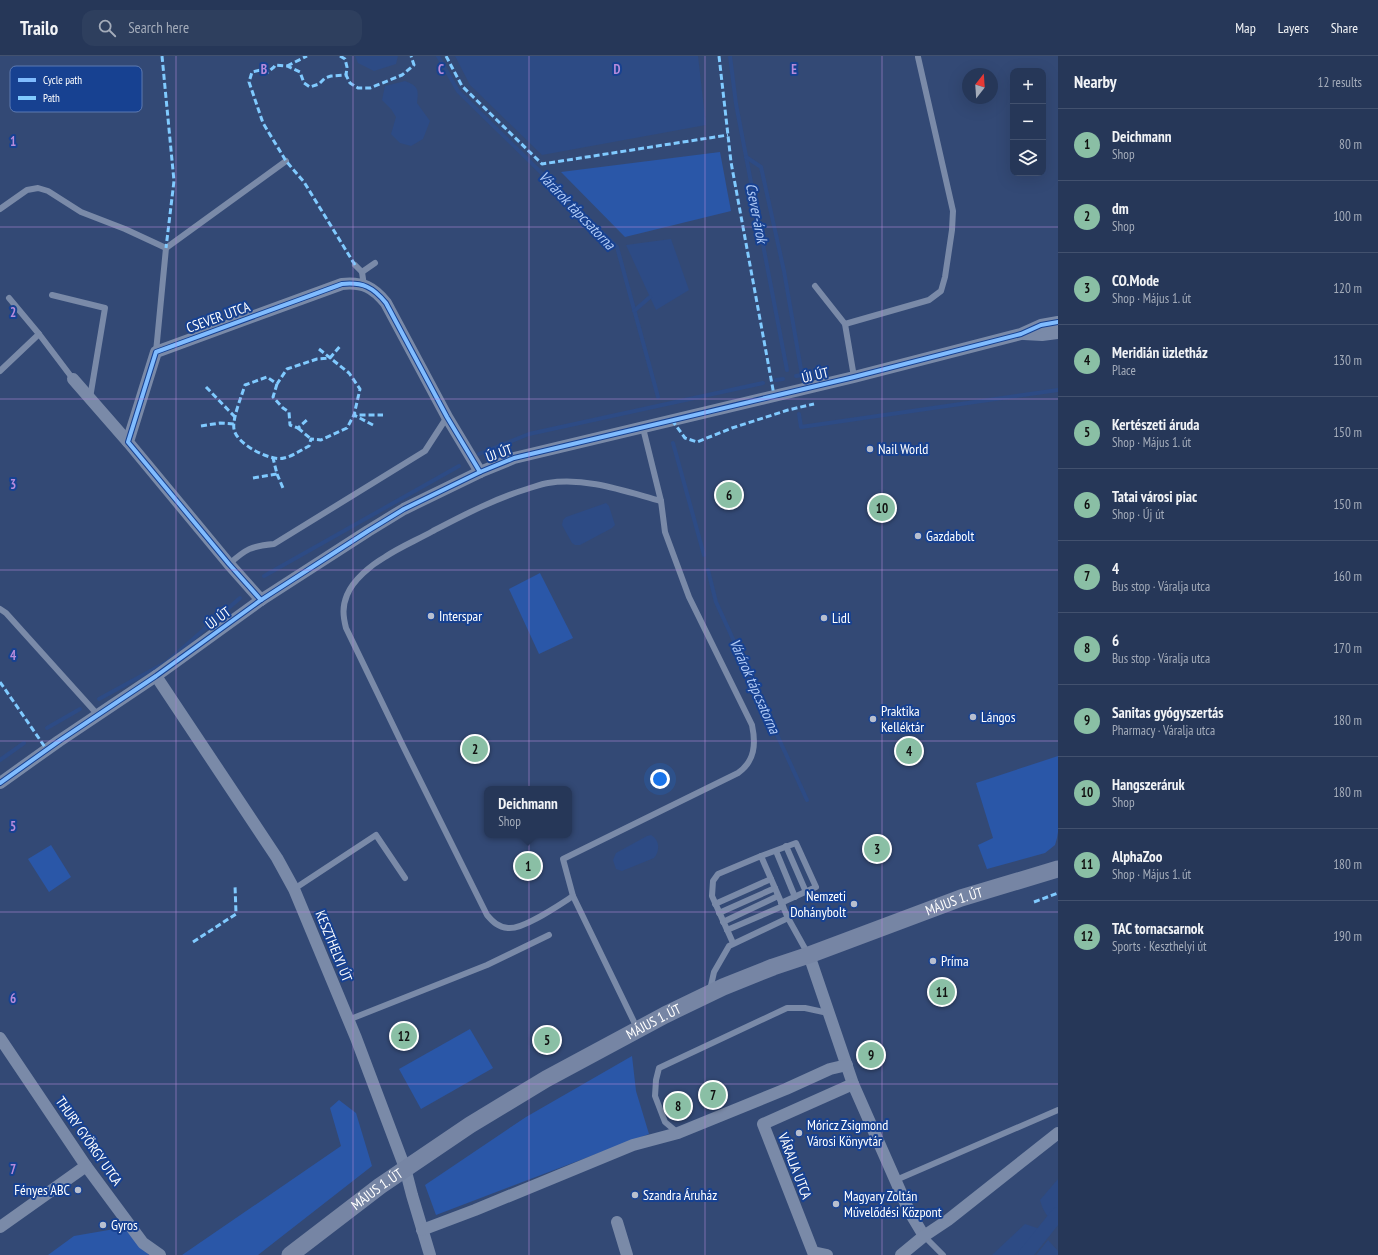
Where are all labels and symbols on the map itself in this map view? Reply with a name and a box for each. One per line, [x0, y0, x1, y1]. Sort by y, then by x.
text: B [261, 61, 267, 78]
text: C [438, 61, 444, 78]
text: D [614, 61, 621, 78]
text: E [791, 61, 797, 78]
legend [10, 66, 142, 112]
north arrow [962, 68, 998, 104]
text: Cycle path [43, 73, 82, 87]
text: Path [43, 91, 60, 105]
text: 1 [10, 133, 16, 150]
water label: Várárok tápcsatorna [535, 167, 620, 254]
water label: Csever-árok [742, 181, 773, 247]
street label: CSEVER UTCA [184, 297, 253, 337]
text: 2 [10, 304, 16, 321]
street label: ÚJ ÚT [800, 363, 831, 387]
street label: ÚJ ÚT [483, 440, 516, 466]
place label: Nail World [878, 440, 928, 458]
marker: Nail World [865, 444, 875, 454]
text: 3 [10, 476, 16, 493]
pin: 6 [716, 480, 742, 510]
pin: 10 [869, 493, 895, 523]
place label: Gazdabolt [926, 527, 975, 545]
marker: Gazdabolt [913, 531, 923, 541]
street label: ÚJ ÚT [202, 602, 235, 633]
place label: Interspar [439, 607, 482, 625]
place label: Lidl [832, 609, 851, 627]
marker: Interspar [426, 611, 436, 621]
marker: Lidl [819, 613, 829, 623]
water label: Várárok tápcsatorna [726, 636, 785, 737]
text: 4 [10, 647, 17, 664]
place label: Praktika Kelléktár [881, 702, 924, 736]
place label: Lángos [981, 708, 1016, 726]
marker: Lángos [968, 712, 978, 722]
marker: Praktika Kelléktár [868, 714, 878, 724]
pin: 2 [462, 734, 488, 764]
pin: 4 [896, 736, 922, 766]
your location [650, 769, 670, 789]
text: 5 [10, 818, 16, 835]
pin: 3 [864, 834, 890, 864]
pin: 1 [515, 851, 541, 881]
street label: MÁJUS 1. ÚT [923, 883, 986, 920]
place label: Nemzeti Dohánybolt [790, 887, 846, 921]
marker: Nemzeti Dohánybolt [849, 899, 859, 909]
street label: KESZTHELYI ÚT [312, 908, 357, 985]
place label: Príma [941, 952, 969, 970]
marker: Príma [928, 956, 938, 966]
pin: 11 [929, 977, 955, 1007]
text: 6 [10, 990, 16, 1007]
street label: MÁJUS 1. ÚT [623, 999, 685, 1043]
pin: 12 [391, 1021, 417, 1051]
pin: 5 [534, 1025, 560, 1055]
pin: 9 [858, 1040, 884, 1070]
pin: 7 [700, 1080, 726, 1110]
pin: 8 [665, 1091, 691, 1121]
street label: THURY GYÖRGY UTCA [52, 1093, 127, 1189]
place label: Móricz Zsigmond Városi Könyvtár [806, 1116, 888, 1150]
marker: Móricz Zsigmond Városi Könyvtár [794, 1128, 804, 1138]
street label: VÁRALJA UTCA [774, 1129, 816, 1202]
text: 7 [10, 1161, 16, 1178]
street label: MÁJUS 1. ÚT [347, 1164, 407, 1214]
place label: Fényes ABC [14, 1181, 71, 1199]
marker: Fényes ABC [73, 1185, 83, 1195]
place label: Szandra Áruház [643, 1186, 717, 1204]
place label: Magyary Zoltán Művelődési Központ [844, 1187, 942, 1221]
marker: Szandra Áruház [630, 1190, 640, 1200]
marker: Magyary Zoltán Művelődési Központ [831, 1199, 841, 1209]
place label: Gyros [111, 1216, 138, 1234]
marker: Gyros [98, 1220, 108, 1230]

